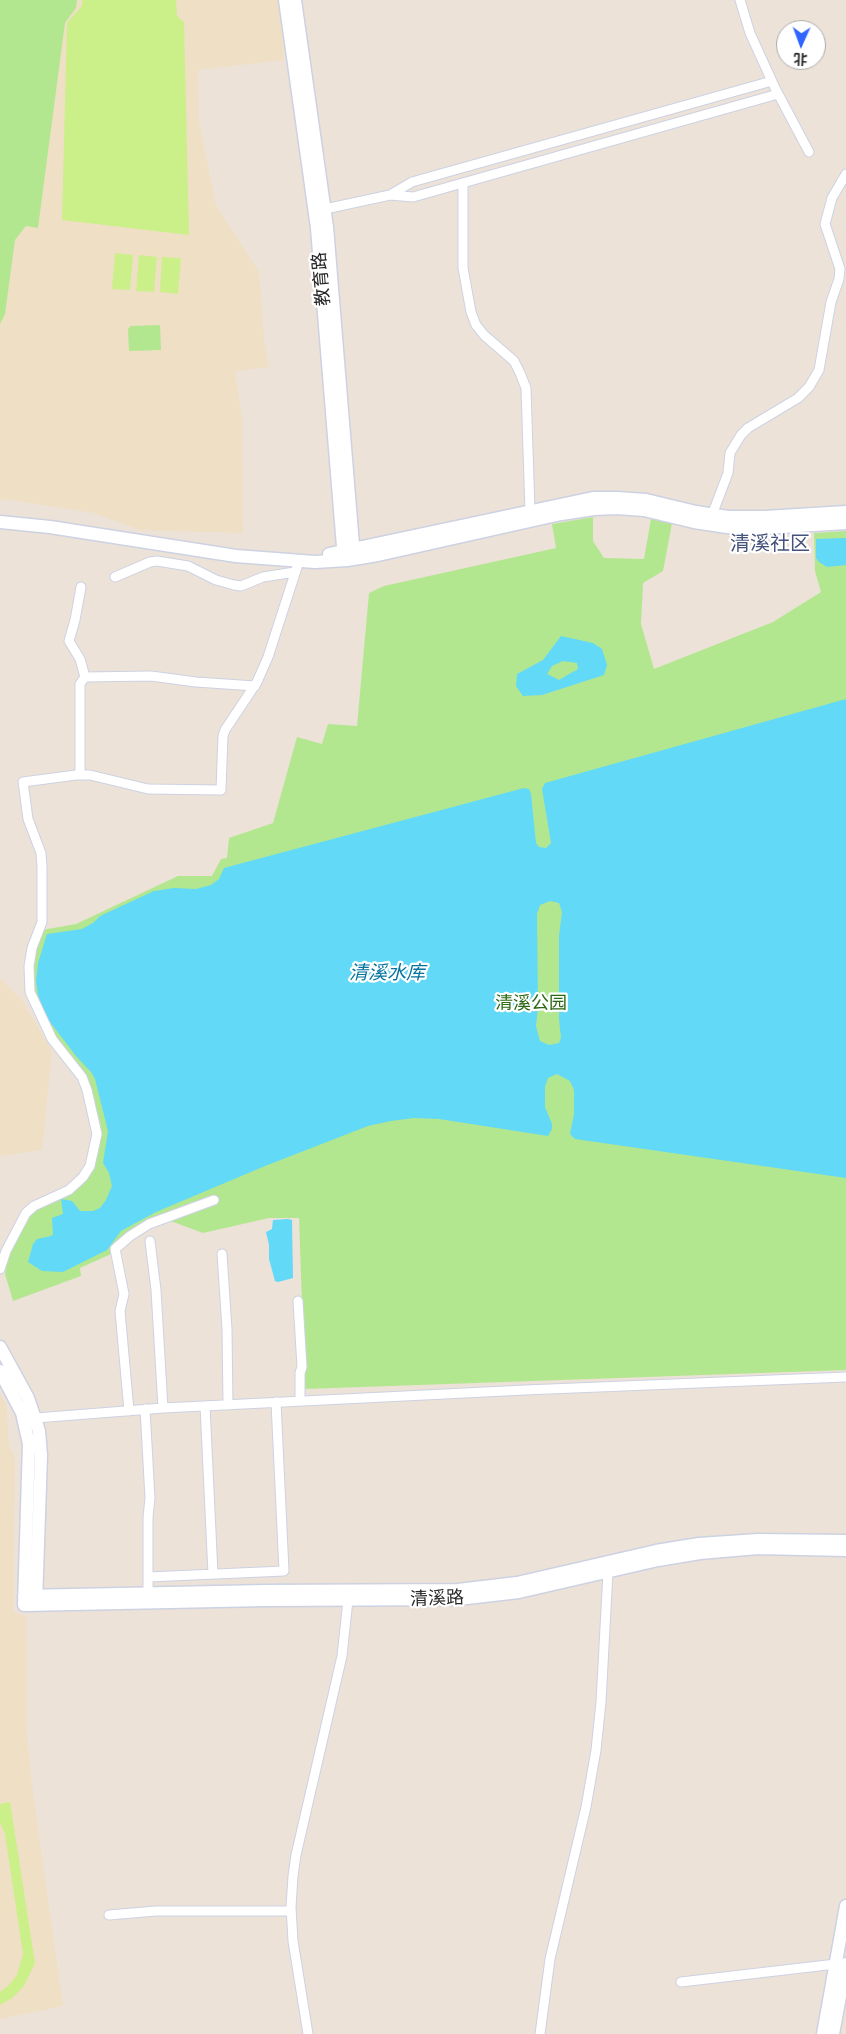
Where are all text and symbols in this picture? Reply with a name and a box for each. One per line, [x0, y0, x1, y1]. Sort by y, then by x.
north arrow [776, 20, 826, 70]
text: 北 [793, 51, 808, 67]
street label: 教育路 [309, 251, 335, 307]
district label: 清溪社区 [730, 532, 810, 556]
water label: 清溪水库 [349, 963, 425, 985]
park label: 清溪公园 [495, 993, 567, 1015]
street label: 清溪路 [410, 1587, 464, 1611]

